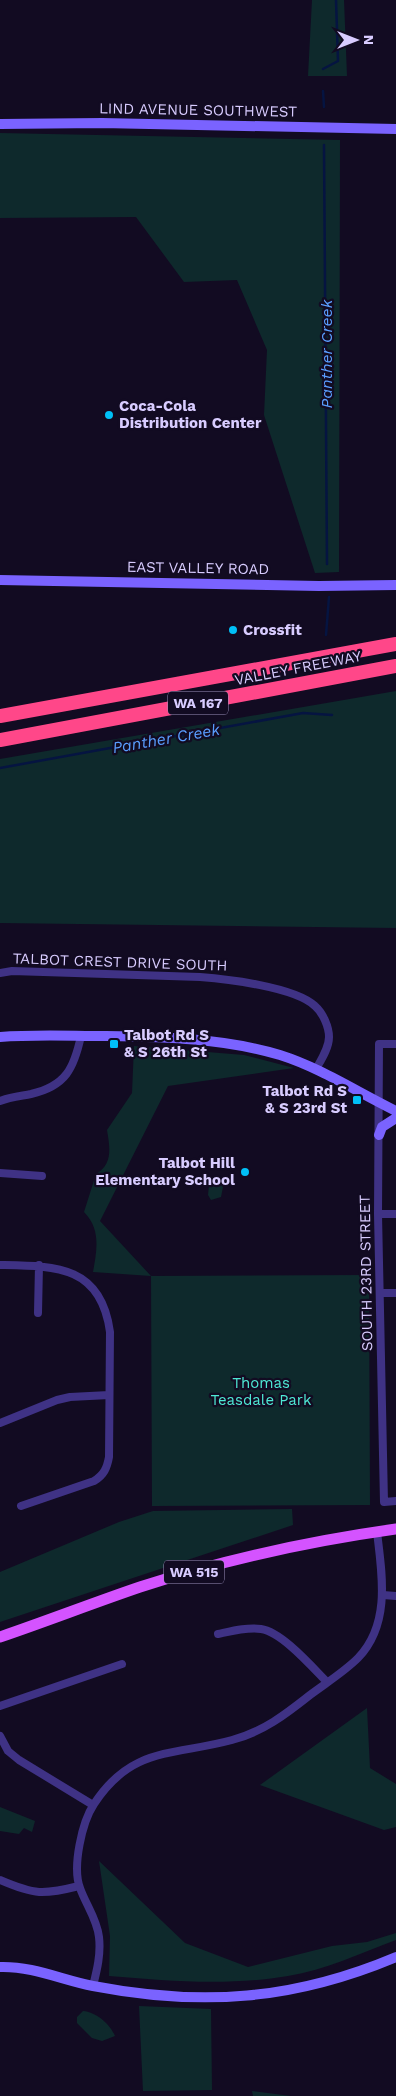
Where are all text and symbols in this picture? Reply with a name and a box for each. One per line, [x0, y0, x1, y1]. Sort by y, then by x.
north arrow [331, 15, 381, 65]
text: N [361, 35, 377, 45]
street label: LIND AVENUE SOUTHWEST [99, 99, 297, 121]
water label: Panther Creek [317, 298, 336, 408]
place label: Coca-Cola Distribution Center [119, 397, 262, 432]
marker: Coca-Cola Distribution Center [103, 409, 115, 421]
street label: EAST VALLEY ROAD [127, 558, 269, 578]
place label: Crossfit [243, 621, 302, 639]
marker: Crossfit [227, 624, 239, 636]
street label: VALLEY FREEWAY [233, 647, 363, 689]
road number: WA 167 [168, 691, 228, 714]
water label: Panther Creek [111, 719, 223, 757]
street label: TALBOT CREST DRIVE SOUTH [12, 949, 228, 975]
place label: Talbot Rd S & S 26th St [124, 1026, 209, 1061]
marker: Talbot Rd S & S 26th St [108, 1038, 120, 1050]
place label: Talbot Rd S & S 23rd St [262, 1082, 347, 1117]
marker: Talbot Rd S & S 23rd St [351, 1094, 363, 1106]
place label: Talbot Hill Elementary School [95, 1154, 235, 1189]
marker: Talbot Hill Elementary School [239, 1166, 251, 1178]
street label: SOUTH 23RD STREET [356, 1195, 376, 1351]
park label: Thomas Teasdale Park [211, 1374, 312, 1409]
road number: WA 515 [164, 1560, 224, 1584]

